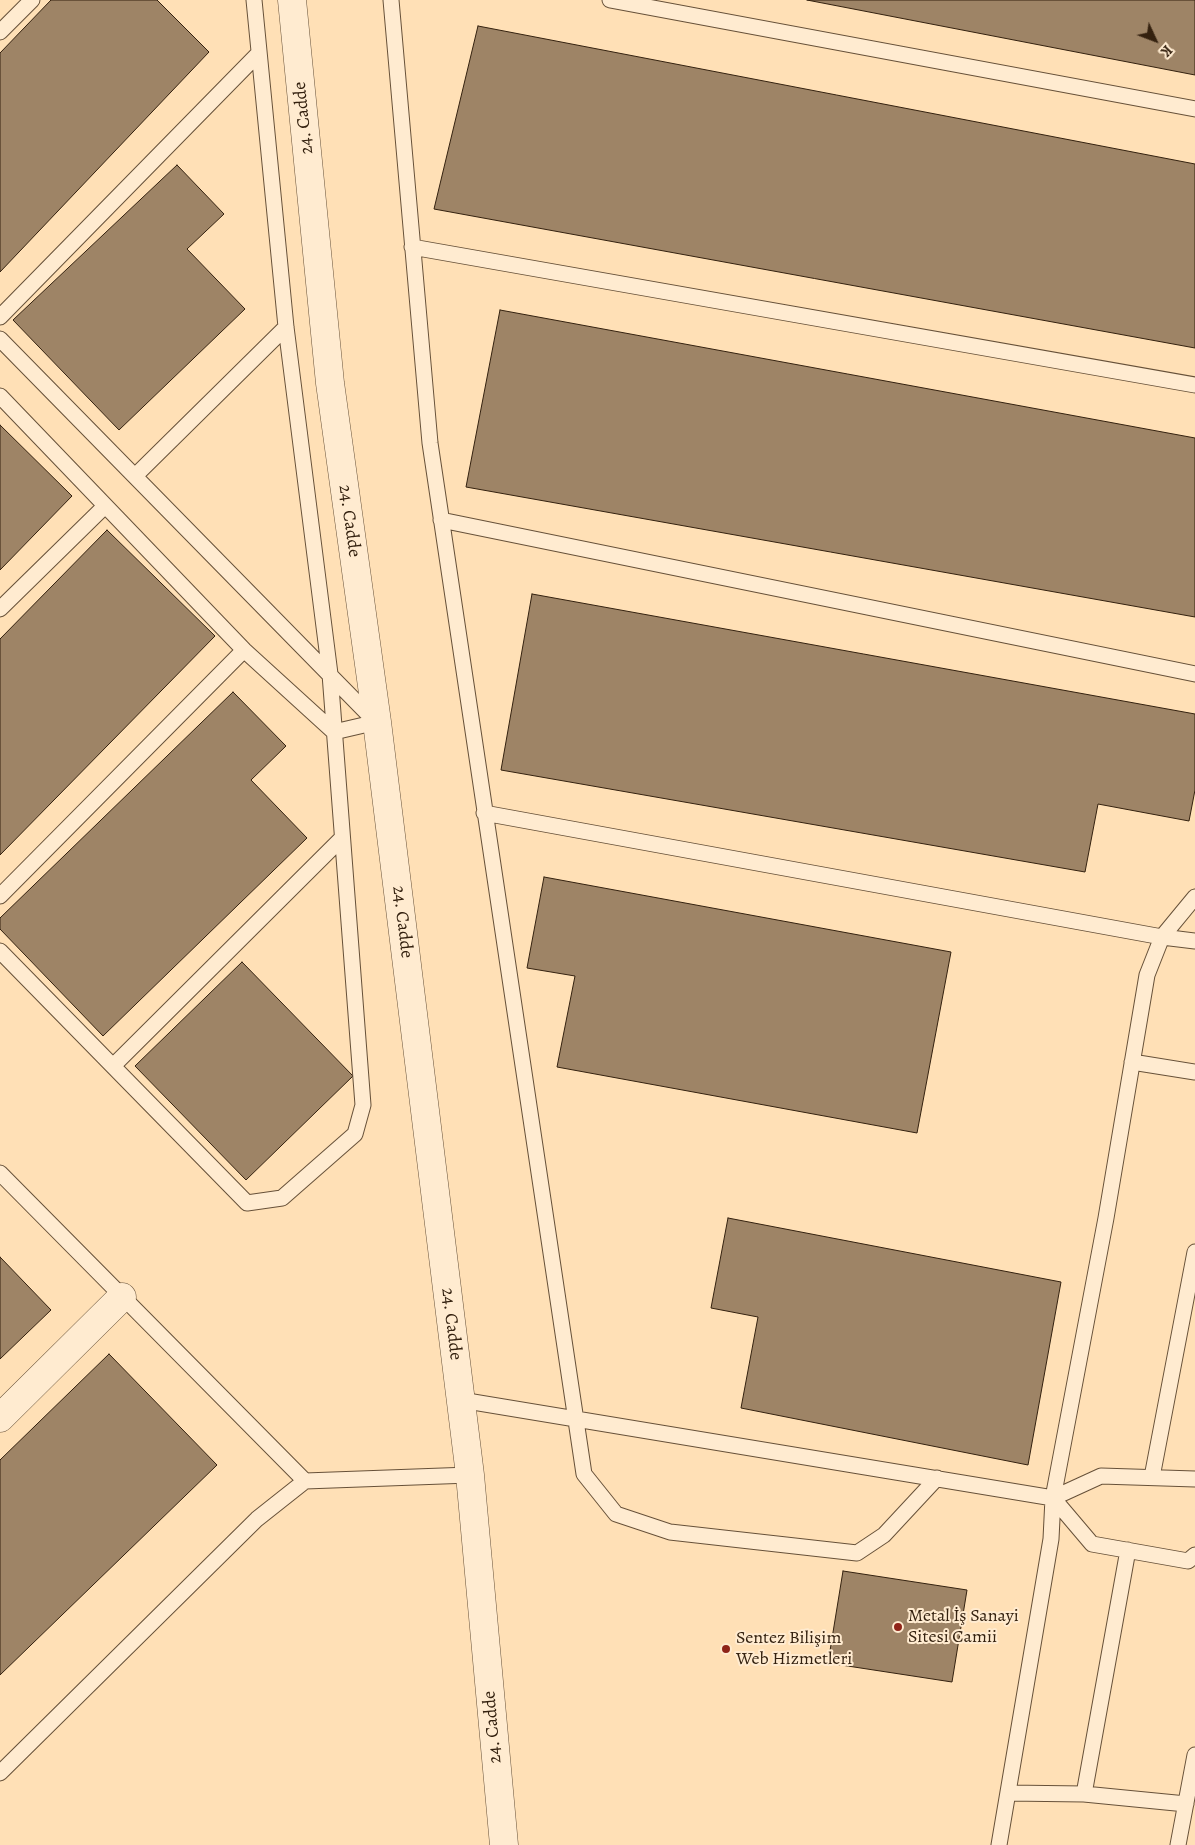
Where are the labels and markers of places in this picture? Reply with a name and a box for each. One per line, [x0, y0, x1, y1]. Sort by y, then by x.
place label: Metal İş Sanayi Sitesi Camii [908, 1606, 1019, 1648]
marker: Metal İş Sanayi Sitesi Camii [892, 1621, 904, 1633]
place label: Sentez Bilişim Web Hizmetleri [736, 1628, 852, 1670]
marker: Sentez Bilişim Web Hizmetleri [720, 1643, 732, 1655]

